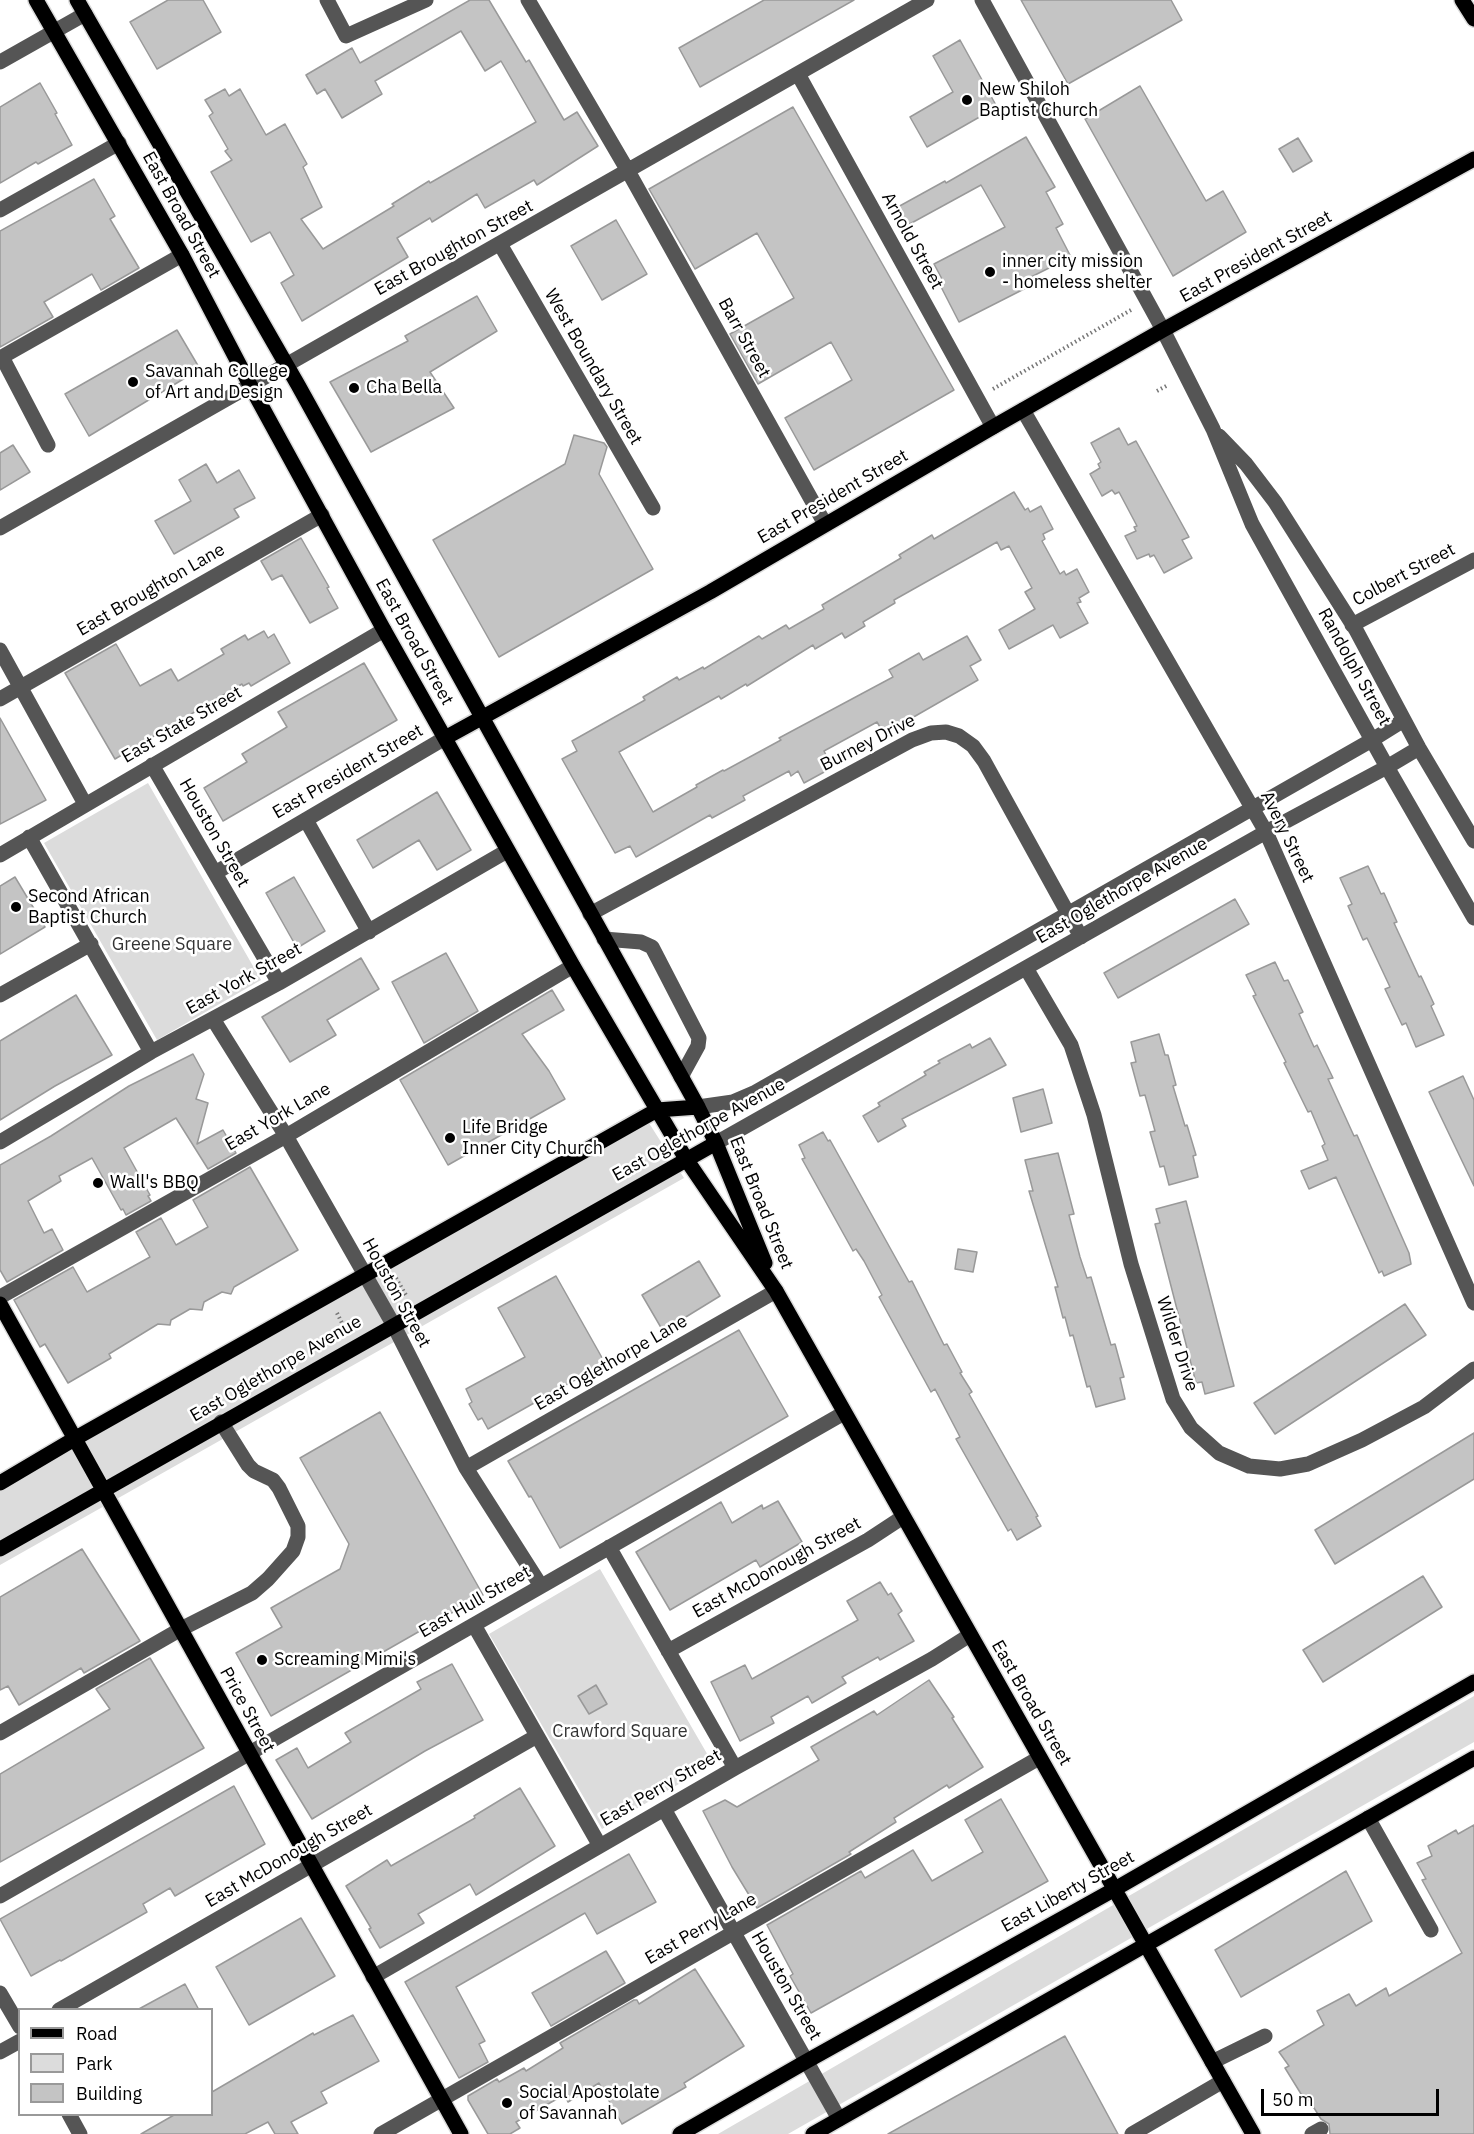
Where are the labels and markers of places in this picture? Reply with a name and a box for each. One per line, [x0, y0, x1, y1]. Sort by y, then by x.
place label: New Shiloh Baptist Church [979, 79, 1098, 122]
marker: New Shiloh Baptist Church [960, 93, 974, 107]
place label: inner city mission - homeless shelter [1002, 251, 1152, 294]
marker: inner city mission - homeless shelter [983, 265, 997, 279]
place label: Savannah College of Art and Design [145, 361, 288, 404]
marker: Savannah College of Art and Design [126, 375, 140, 389]
place label: Cha Bella [366, 377, 442, 399]
marker: Cha Bella [347, 381, 361, 395]
place label: Second African Baptist Church [28, 886, 150, 928]
marker: Second African Baptist Church [9, 900, 23, 914]
place label: Life Bridge Inner City Church [462, 1117, 603, 1160]
marker: Life Bridge Inner City Church [443, 1131, 457, 1145]
place label: Wall's BBQ [110, 1172, 199, 1194]
marker: Wall's BBQ [91, 1176, 105, 1190]
place label: Screaming Mimi's [274, 1649, 416, 1671]
marker: Screaming Mimi's [255, 1653, 269, 1667]
place label: Social Apostolate of Savannah [519, 2082, 660, 2124]
marker: Social Apostolate of Savannah [500, 2096, 514, 2110]

